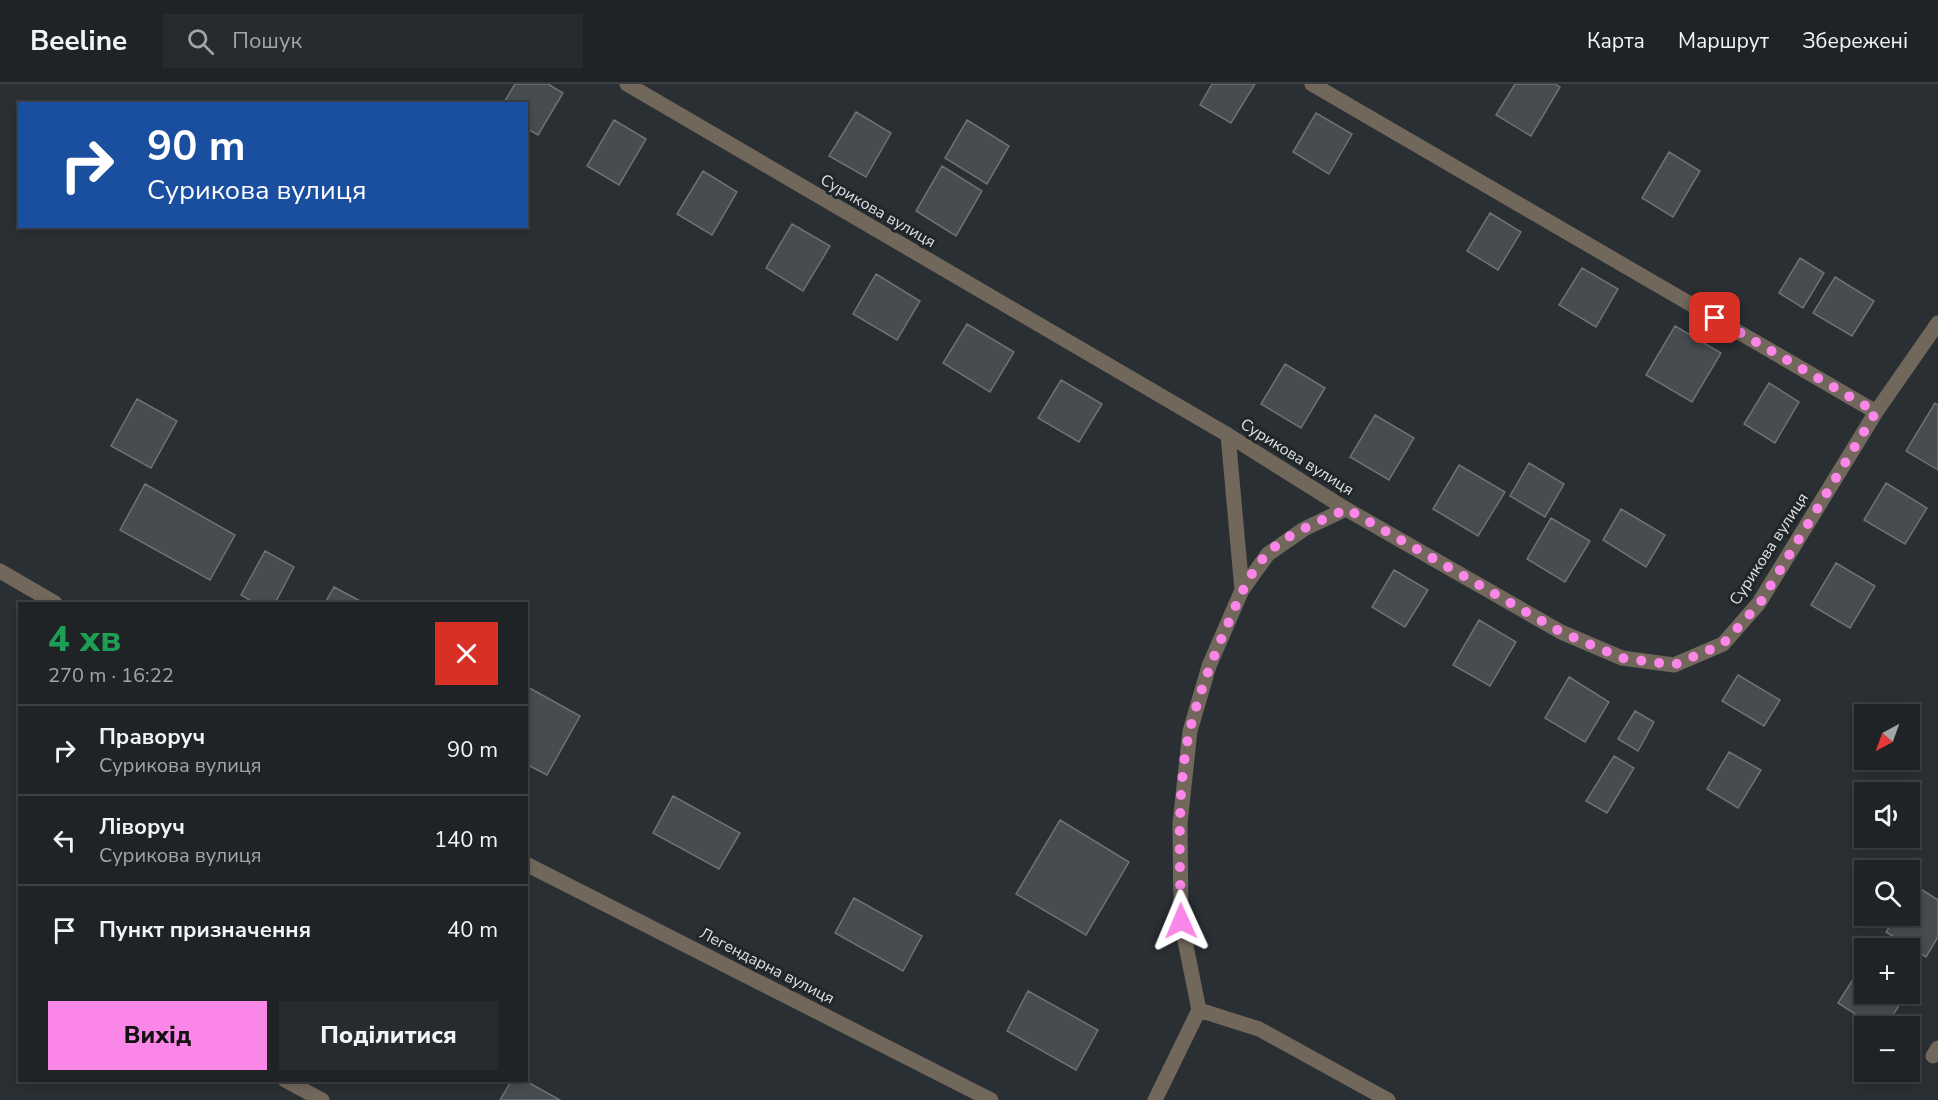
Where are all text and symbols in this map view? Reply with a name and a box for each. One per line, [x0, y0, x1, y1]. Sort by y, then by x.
search box [163, 14, 583, 68]
text: Beeline [30, 22, 127, 60]
icon: search [184, 25, 217, 58]
text: Пошук [232, 26, 302, 56]
text: Карта [1587, 27, 1645, 55]
text: Маршрут [1678, 27, 1769, 55]
text: Збережені [1802, 27, 1908, 55]
text: 90 m [147, 118, 246, 175]
icon: right [48, 126, 126, 204]
street label: Сурикова вулиця [816, 169, 940, 253]
text: Сурикова вулиця [147, 172, 366, 209]
pin [1689, 292, 1740, 343]
icon: arrive [1698, 301, 1731, 334]
street label: Сурикова вулиця [1236, 413, 1358, 501]
street label: Сурикова вулиця [1724, 488, 1814, 610]
text: 4 хв [48, 615, 121, 664]
button: close [435, 622, 498, 685]
text: 270 m · 16:22 [48, 662, 174, 689]
north arrow [1854, 704, 1920, 770]
map controls [1854, 704, 1920, 1082]
text: Праворуч [99, 722, 205, 752]
icon: right [48, 734, 81, 767]
text: 90 m [447, 735, 498, 765]
text: Сурикова вулиця [99, 752, 262, 779]
button: sound [1854, 782, 1920, 848]
text: Ліворуч [99, 812, 185, 842]
icon: left [48, 824, 81, 857]
text: 140 m [434, 825, 498, 855]
text: Сурикова вулиця [99, 842, 262, 869]
button: search [1854, 860, 1920, 926]
position arrow [1149, 889, 1213, 953]
icon: arrive [48, 914, 81, 947]
text: Пункт призначення [99, 915, 311, 945]
text: 40 m [447, 915, 498, 945]
street label: Легендарна вулиця [696, 922, 838, 1010]
button: + [1854, 938, 1920, 1004]
button: Вихід [48, 1001, 267, 1070]
button: Поділитися [279, 1001, 498, 1070]
button: − [1854, 1016, 1920, 1082]

